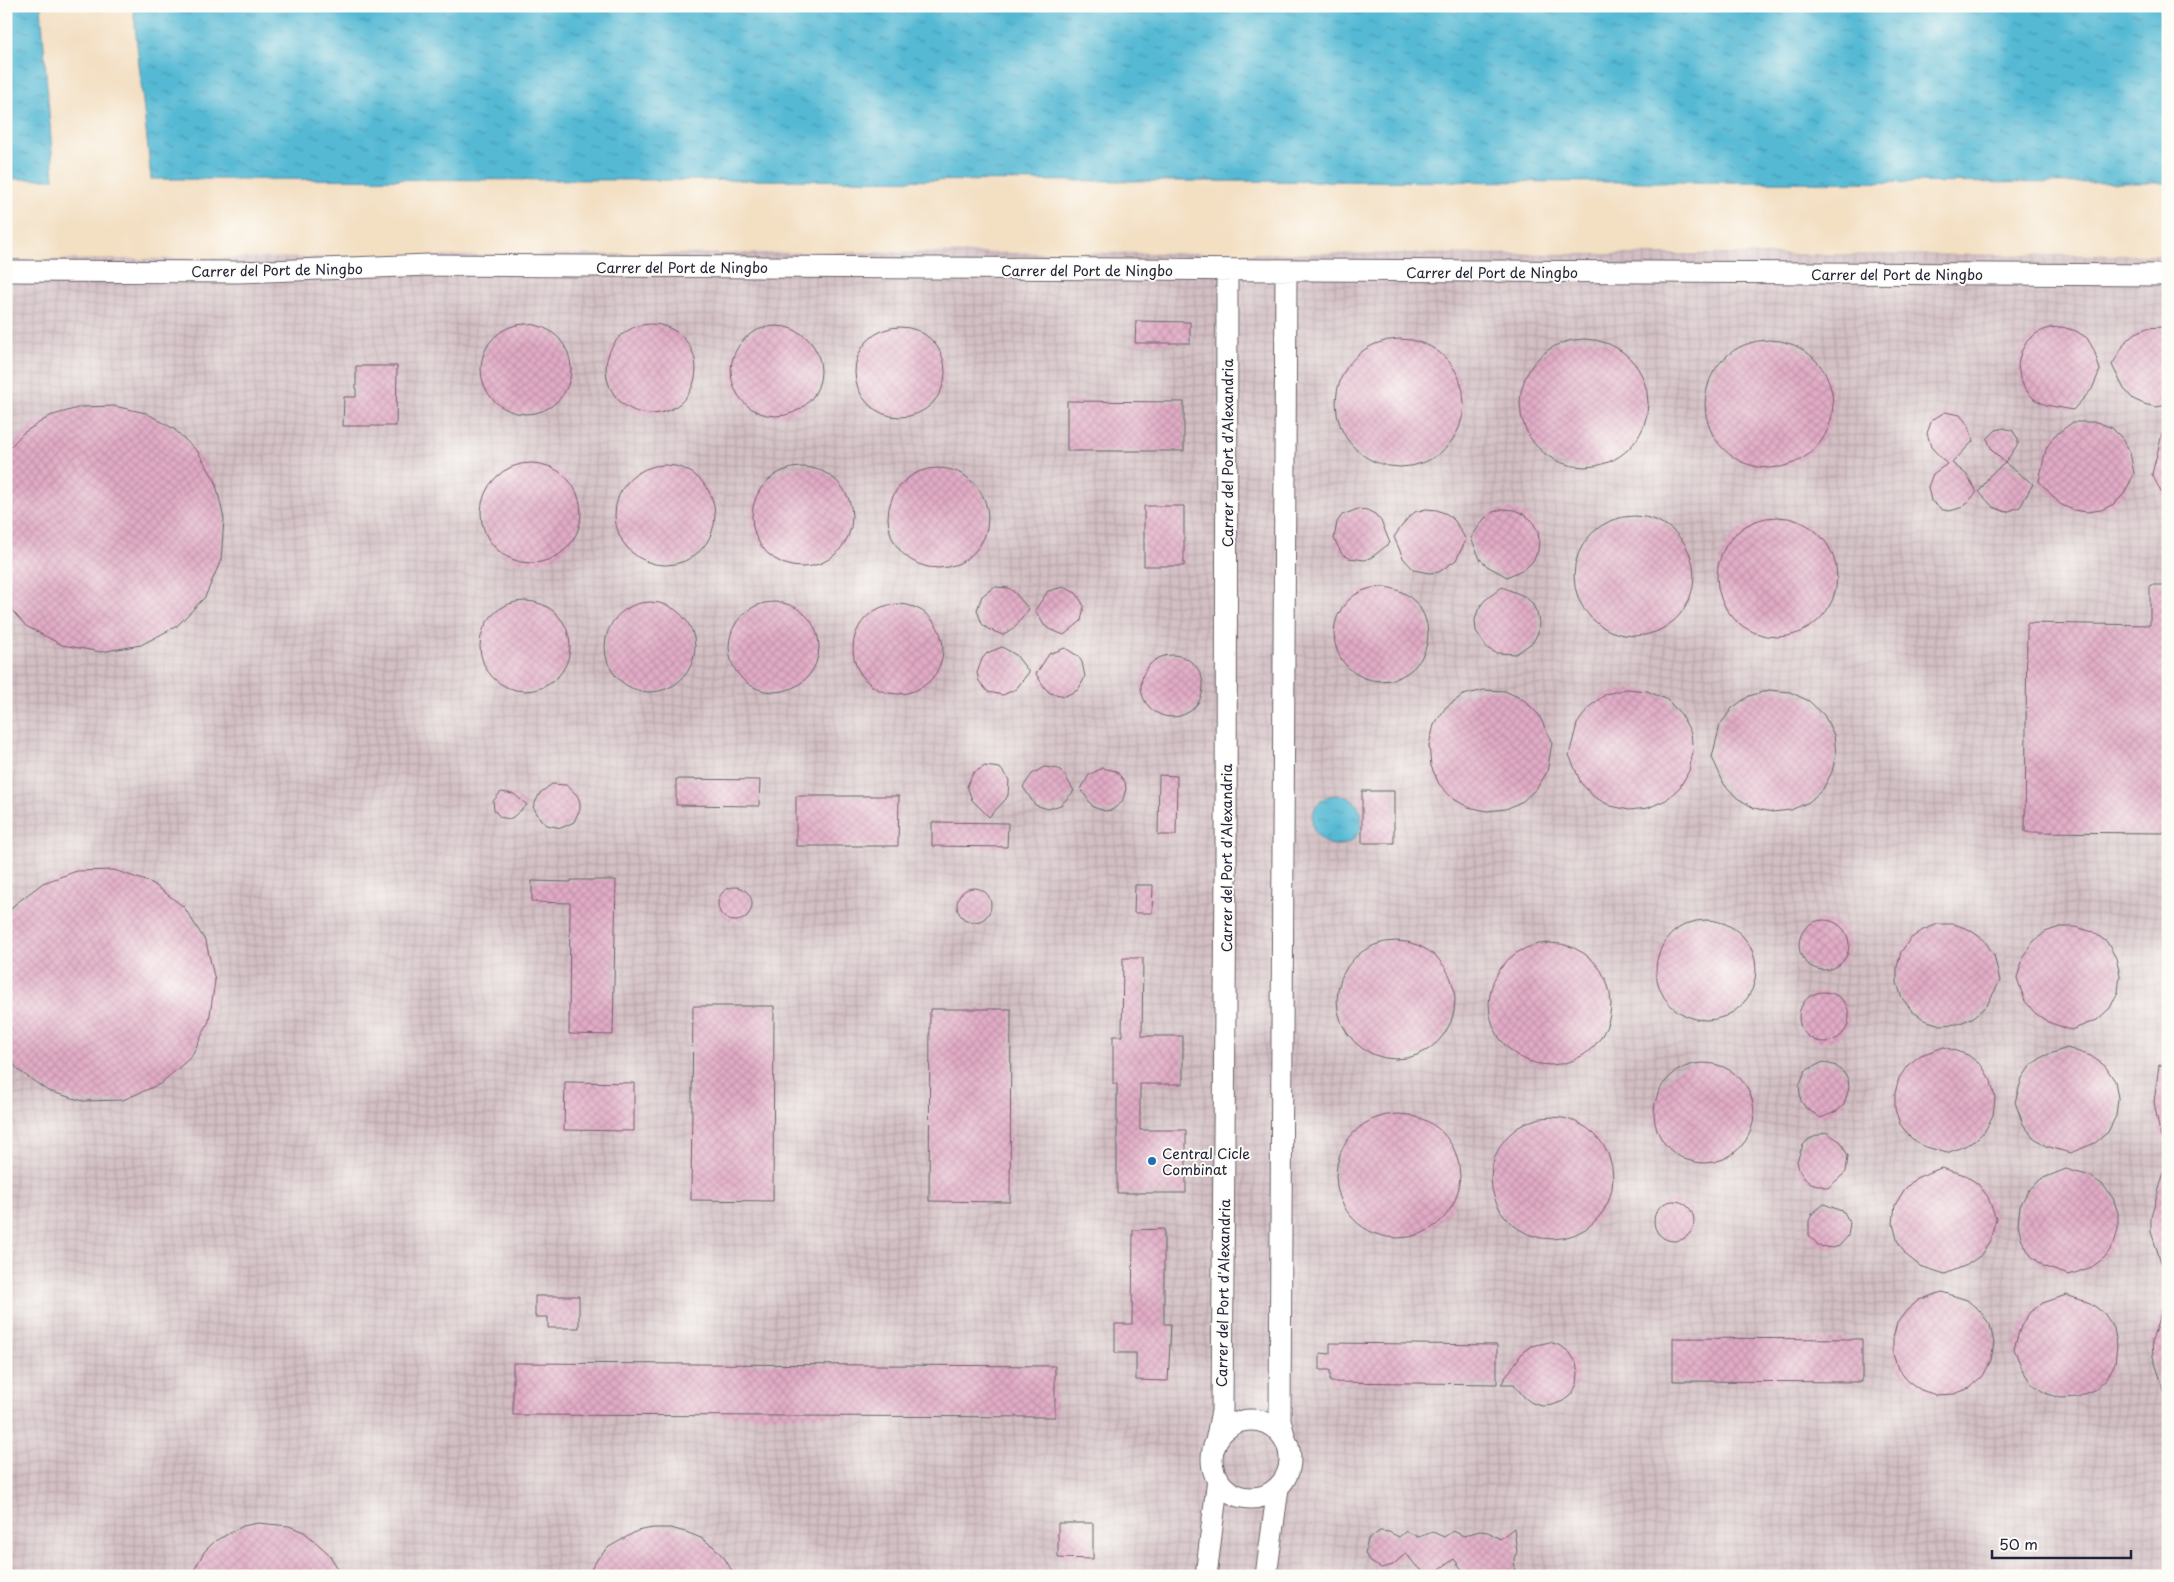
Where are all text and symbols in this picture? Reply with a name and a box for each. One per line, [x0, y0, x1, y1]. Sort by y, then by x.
street label: Carrer del Port de Ningbo [596, 257, 768, 278]
street label: Carrer del Port de Ningbo [191, 258, 363, 282]
street label: Carrer del Port de Ningbo [1001, 260, 1173, 281]
street label: Carrer del Port de Ningbo [1406, 262, 1578, 283]
street label: Carrer del Port de Ningbo [1811, 264, 1983, 285]
street label: Carrer del Port d'Alexandria [1217, 359, 1238, 547]
street label: Carrer del Port d'Alexandria [1216, 764, 1237, 952]
place label: Central Cicle Combinat [1162, 1143, 1250, 1180]
marker: Central Cicle Combinat [1146, 1155, 1158, 1167]
street label: Carrer del Port d'Alexandria [1211, 1198, 1235, 1387]
scale bar [1992, 1527, 2130, 1559]
text: 50 m [1999, 1532, 2038, 1555]

